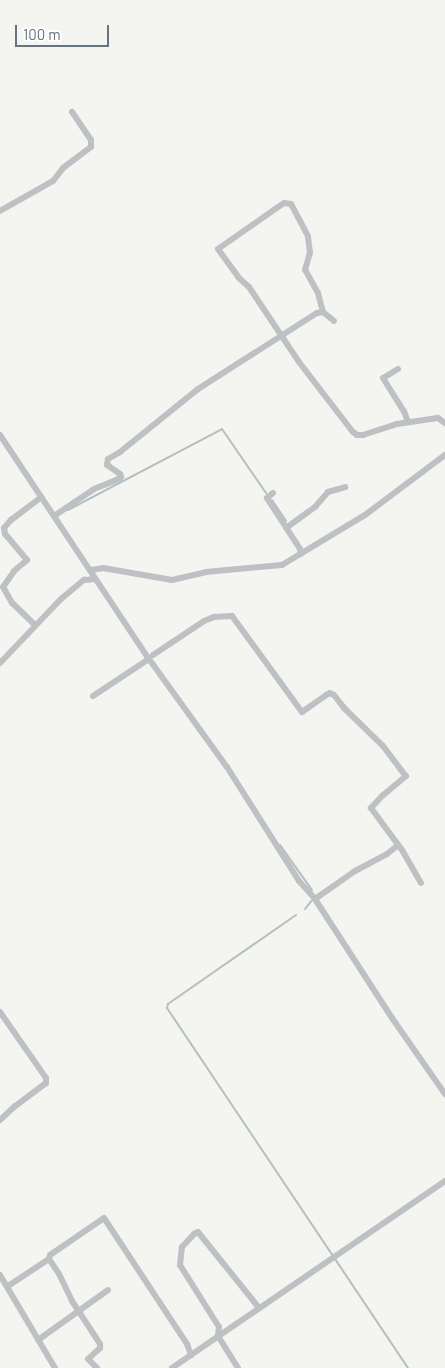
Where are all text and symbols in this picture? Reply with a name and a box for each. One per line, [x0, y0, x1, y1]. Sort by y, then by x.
scale bar [18, 15, 111, 47]
text: 100 m [23, 25, 61, 43]

